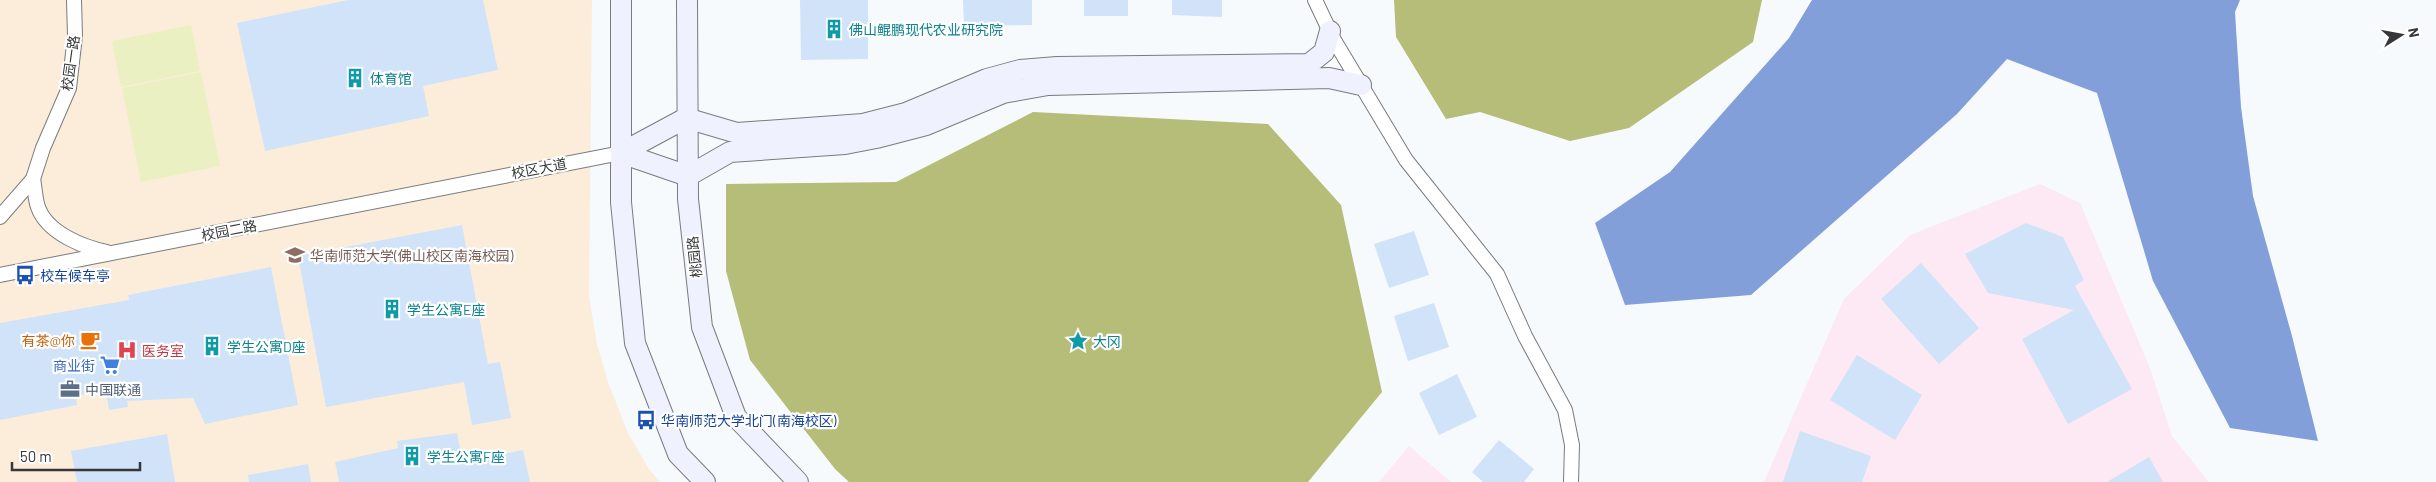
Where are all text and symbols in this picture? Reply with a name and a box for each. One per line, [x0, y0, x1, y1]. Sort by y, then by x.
north arrow [2376, 10, 2426, 60]
building icon: 佛山鲲鹏现代农业研究院 [823, 18, 845, 40]
place label: 佛山鲲鹏现代农业研究院 [849, 21, 1003, 38]
text: N [2405, 26, 2423, 39]
street label: 校园一路 [58, 34, 82, 92]
building icon: 体育馆 [344, 67, 366, 89]
place label: 体育馆 [370, 70, 412, 87]
street label: 校区大道 [510, 154, 568, 182]
street label: 校园二路 [200, 216, 258, 244]
street label: 桃园路 [683, 235, 705, 279]
school or university icon: 华南师范大学(佛山校区南海校园) [284, 244, 306, 266]
place label: 华南师范大学(佛山校区南海校园) [310, 247, 514, 264]
bus stop icon: 校车候车亭 [14, 264, 36, 286]
place label: 校车候车亭 [40, 267, 110, 284]
building icon: 学生公寓E座 [381, 298, 403, 320]
place label: 学生公寓E座 [407, 301, 485, 318]
cafe icon: 有茶@你 [79, 329, 101, 351]
place icon: 大冈 [1067, 330, 1089, 352]
place label: 有茶@你 [21, 332, 75, 349]
place label: 大冈 [1093, 333, 1121, 350]
building icon: 学生公寓D座 [201, 335, 223, 357]
place label: 学生公寓D座 [227, 338, 306, 355]
hospital icon: 医务室 [116, 339, 138, 361]
place label: 医务室 [142, 342, 184, 359]
supermarket icon: 商业街 [99, 354, 121, 376]
place label: 商业街 [53, 357, 95, 374]
office icon: 中国联通 [59, 378, 81, 400]
place label: 中国联通 [85, 381, 141, 398]
bus stop icon: 华南师范大学北门(南海校区) [635, 409, 657, 431]
place label: 华南师范大学北门(南海校区) [661, 412, 837, 429]
scale bar [12, 440, 140, 472]
building icon: 学生公寓F座 [401, 445, 423, 467]
text: 50 m [20, 447, 52, 465]
place label: 学生公寓F座 [427, 448, 505, 465]

